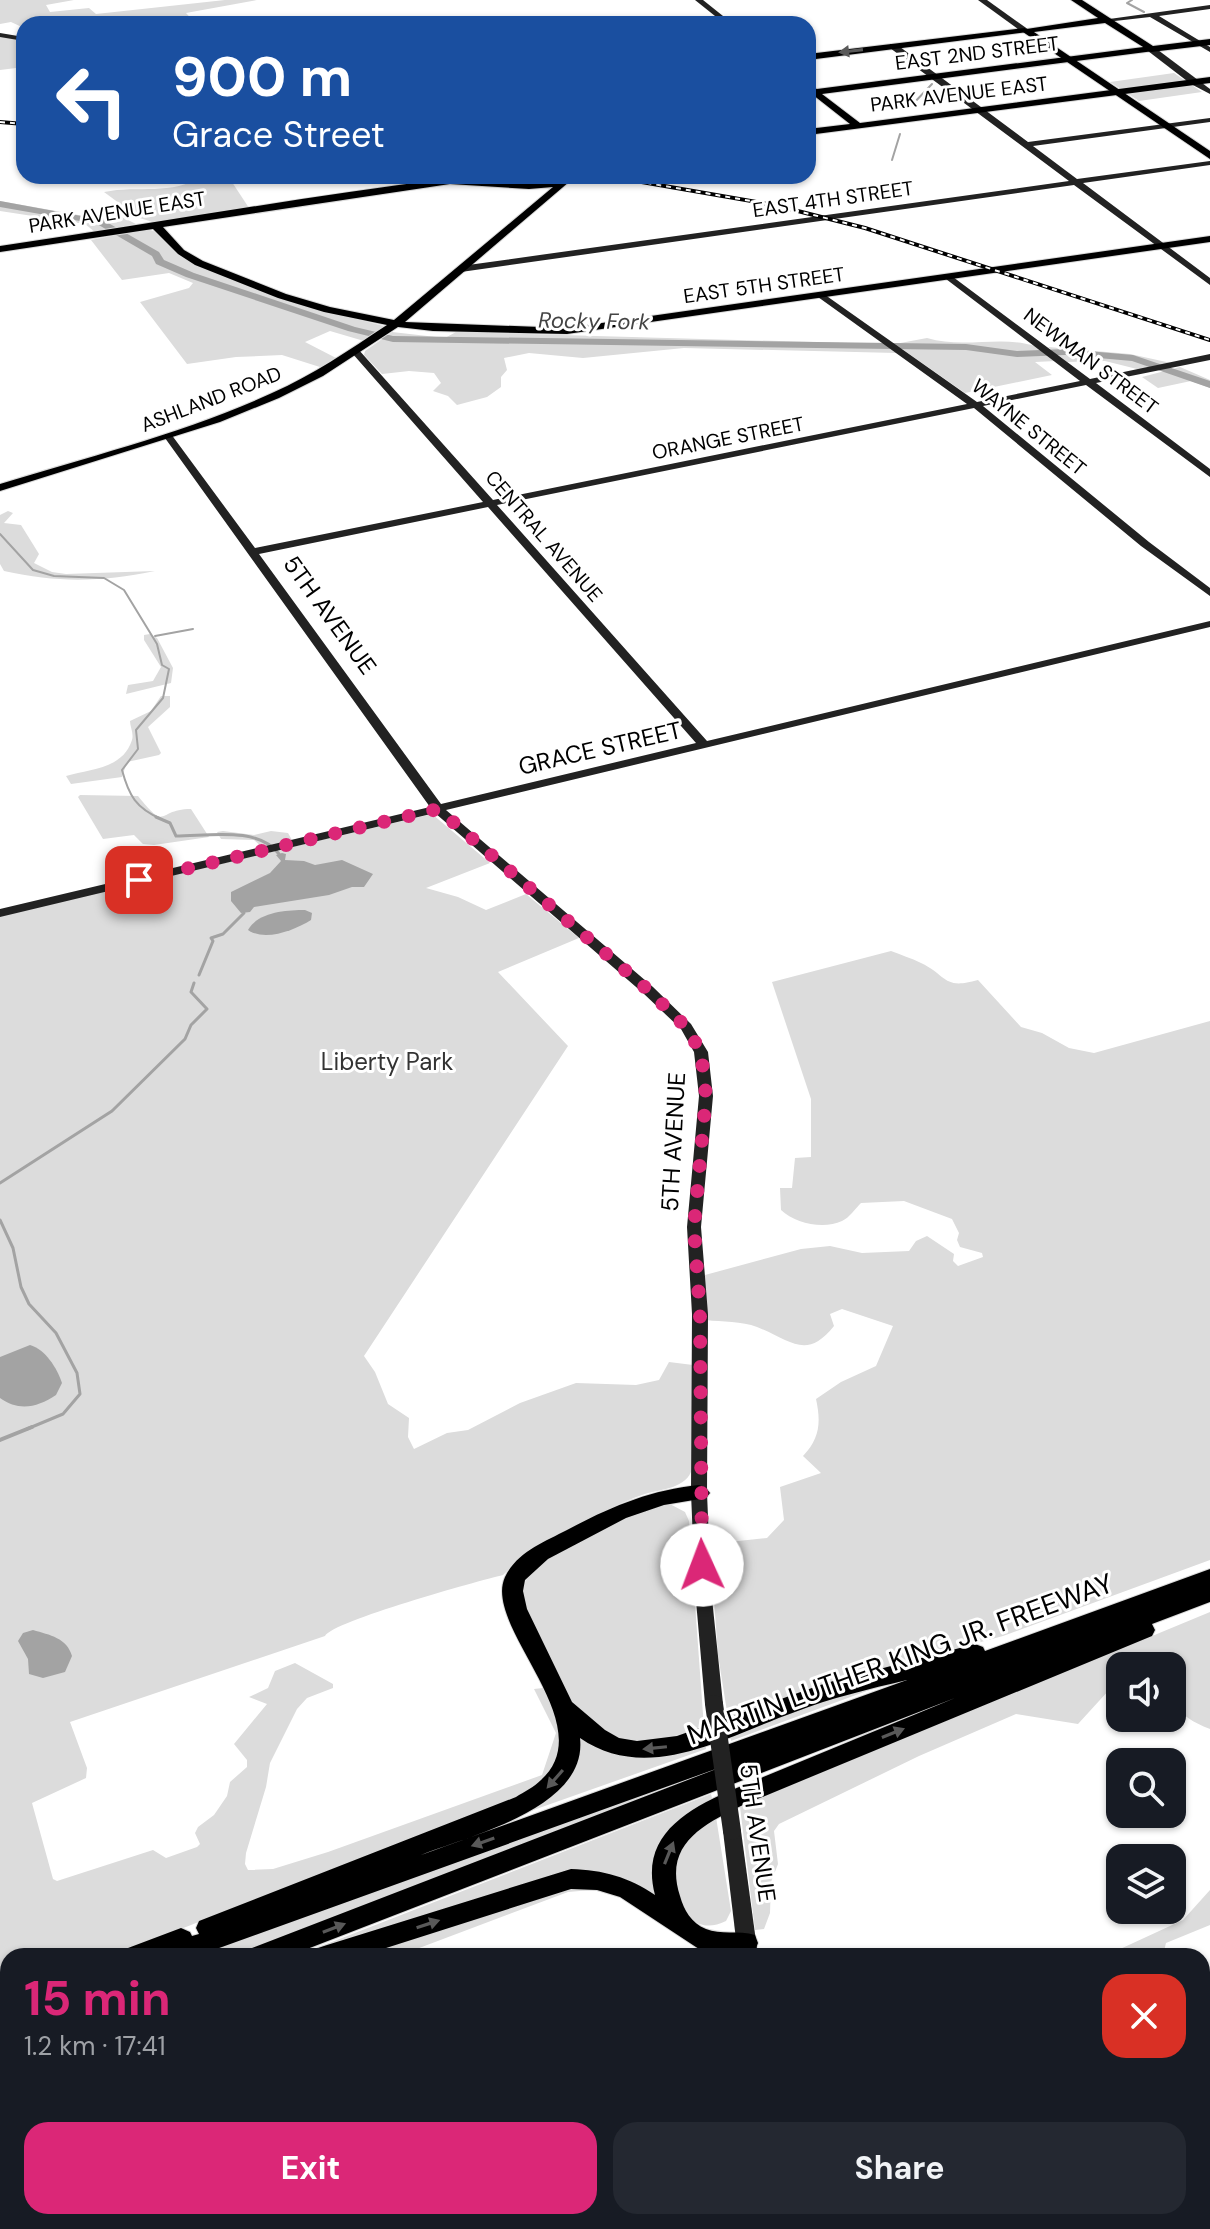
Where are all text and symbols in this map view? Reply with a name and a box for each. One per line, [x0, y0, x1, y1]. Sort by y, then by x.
street label: EAST 2ND STREET [894, 30, 1060, 76]
text: 900 m [172, 40, 352, 113]
one-way arrow [838, 45, 863, 58]
icon: left [40, 48, 144, 152]
street label: PARK AVENUE EAST [869, 70, 1049, 118]
text: Grace Street [172, 111, 385, 158]
street label: EAST 4TH STREET [751, 175, 915, 223]
street label: PARK AVENUE EAST [27, 185, 207, 239]
street label: EAST 5TH STREET [682, 261, 846, 309]
street label: NEWMAN STREET [1019, 302, 1163, 420]
water label: Rocky Fork [538, 306, 651, 336]
street label: ASHLAND ROAD [137, 360, 285, 438]
street label: WAYNE STREET [966, 373, 1092, 481]
street label: ORANGE STREET [650, 411, 806, 465]
street label: CENTRAL AVENUE [480, 465, 608, 607]
street label: 5TH AVENUE [276, 549, 384, 681]
street label: GRACE STREET [515, 714, 685, 782]
pin [105, 846, 173, 914]
icon: arrive [117, 858, 161, 902]
park label: Liberty Park [321, 1046, 453, 1077]
street label: 5TH AVENUE [654, 1072, 692, 1212]
position arrow [660, 1523, 744, 1607]
street label: MARTIN LUTHER KING JR. FREEWAY [682, 1565, 1118, 1753]
map controls [1106, 1652, 1186, 1924]
button: sound [1106, 1652, 1186, 1732]
one-way arrow [881, 1726, 905, 1739]
one-way arrow [642, 1742, 667, 1755]
button: search [1106, 1748, 1186, 1828]
street label: 5TH AVENUE [733, 1762, 783, 1904]
one-way arrow [547, 1769, 564, 1789]
one-way arrow [471, 1836, 495, 1849]
one-way arrow [663, 1841, 676, 1865]
button: layers [1106, 1844, 1186, 1924]
one-way arrow [417, 1917, 441, 1929]
one-way arrow [322, 1921, 346, 1934]
text: 15 min [24, 1967, 171, 2030]
button: close [1102, 1974, 1186, 2058]
text: 1.2 km · 17:41 [24, 2029, 166, 2063]
button: Exit [24, 2122, 597, 2214]
button: Share [613, 2122, 1186, 2214]

